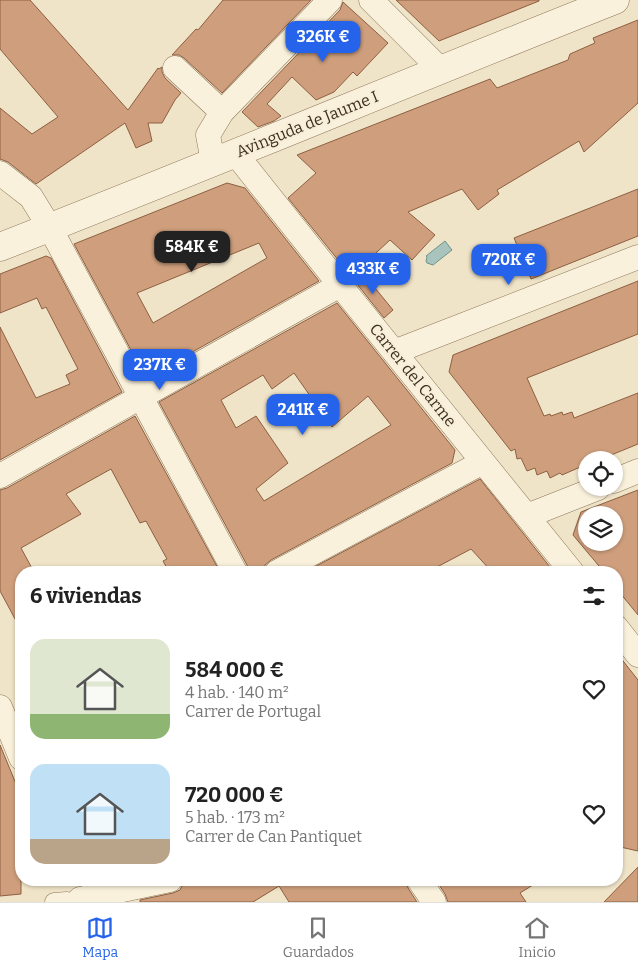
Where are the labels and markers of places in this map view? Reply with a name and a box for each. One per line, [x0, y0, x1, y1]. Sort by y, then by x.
pin: 326K € [282, 20, 364, 63]
pin: 584K € [151, 230, 233, 273]
pin: 720K € [468, 244, 550, 286]
pin: 433K € [332, 252, 414, 295]
pin: 237K € [119, 348, 201, 391]
pin: 241K € [262, 394, 344, 436]

